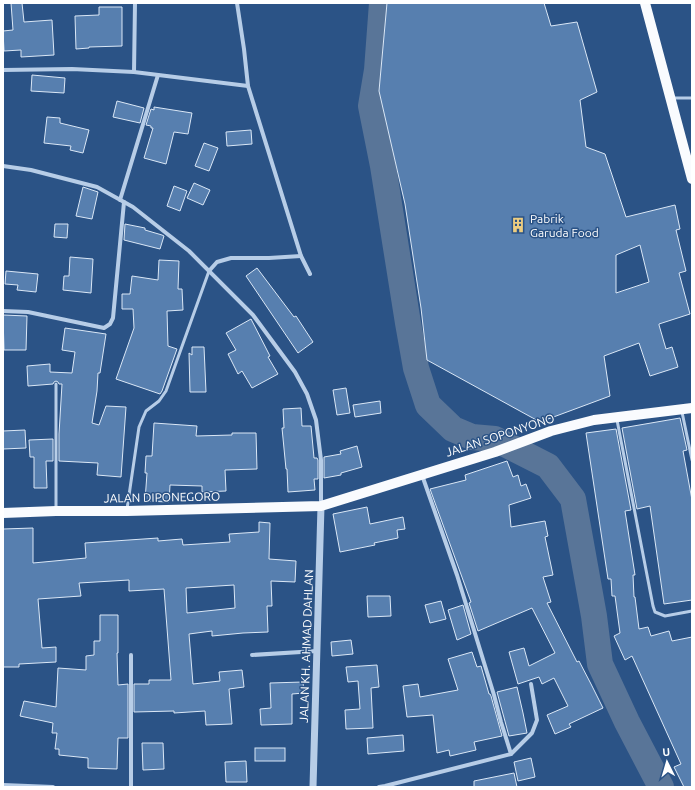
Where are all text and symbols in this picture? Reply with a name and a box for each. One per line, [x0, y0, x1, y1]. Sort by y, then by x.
place label: Pabrik Garuda Food [530, 212, 599, 239]
building icon: Pabrik Garuda Food [509, 216, 527, 234]
street label: JALAN SOPONYONO [444, 411, 556, 459]
street label: JALAN DIPONEGORO [104, 489, 220, 505]
street label: JALAN KH. AHMAD DAHLAN [297, 569, 315, 723]
north arrow [647, 742, 687, 782]
text: U [662, 746, 670, 758]

